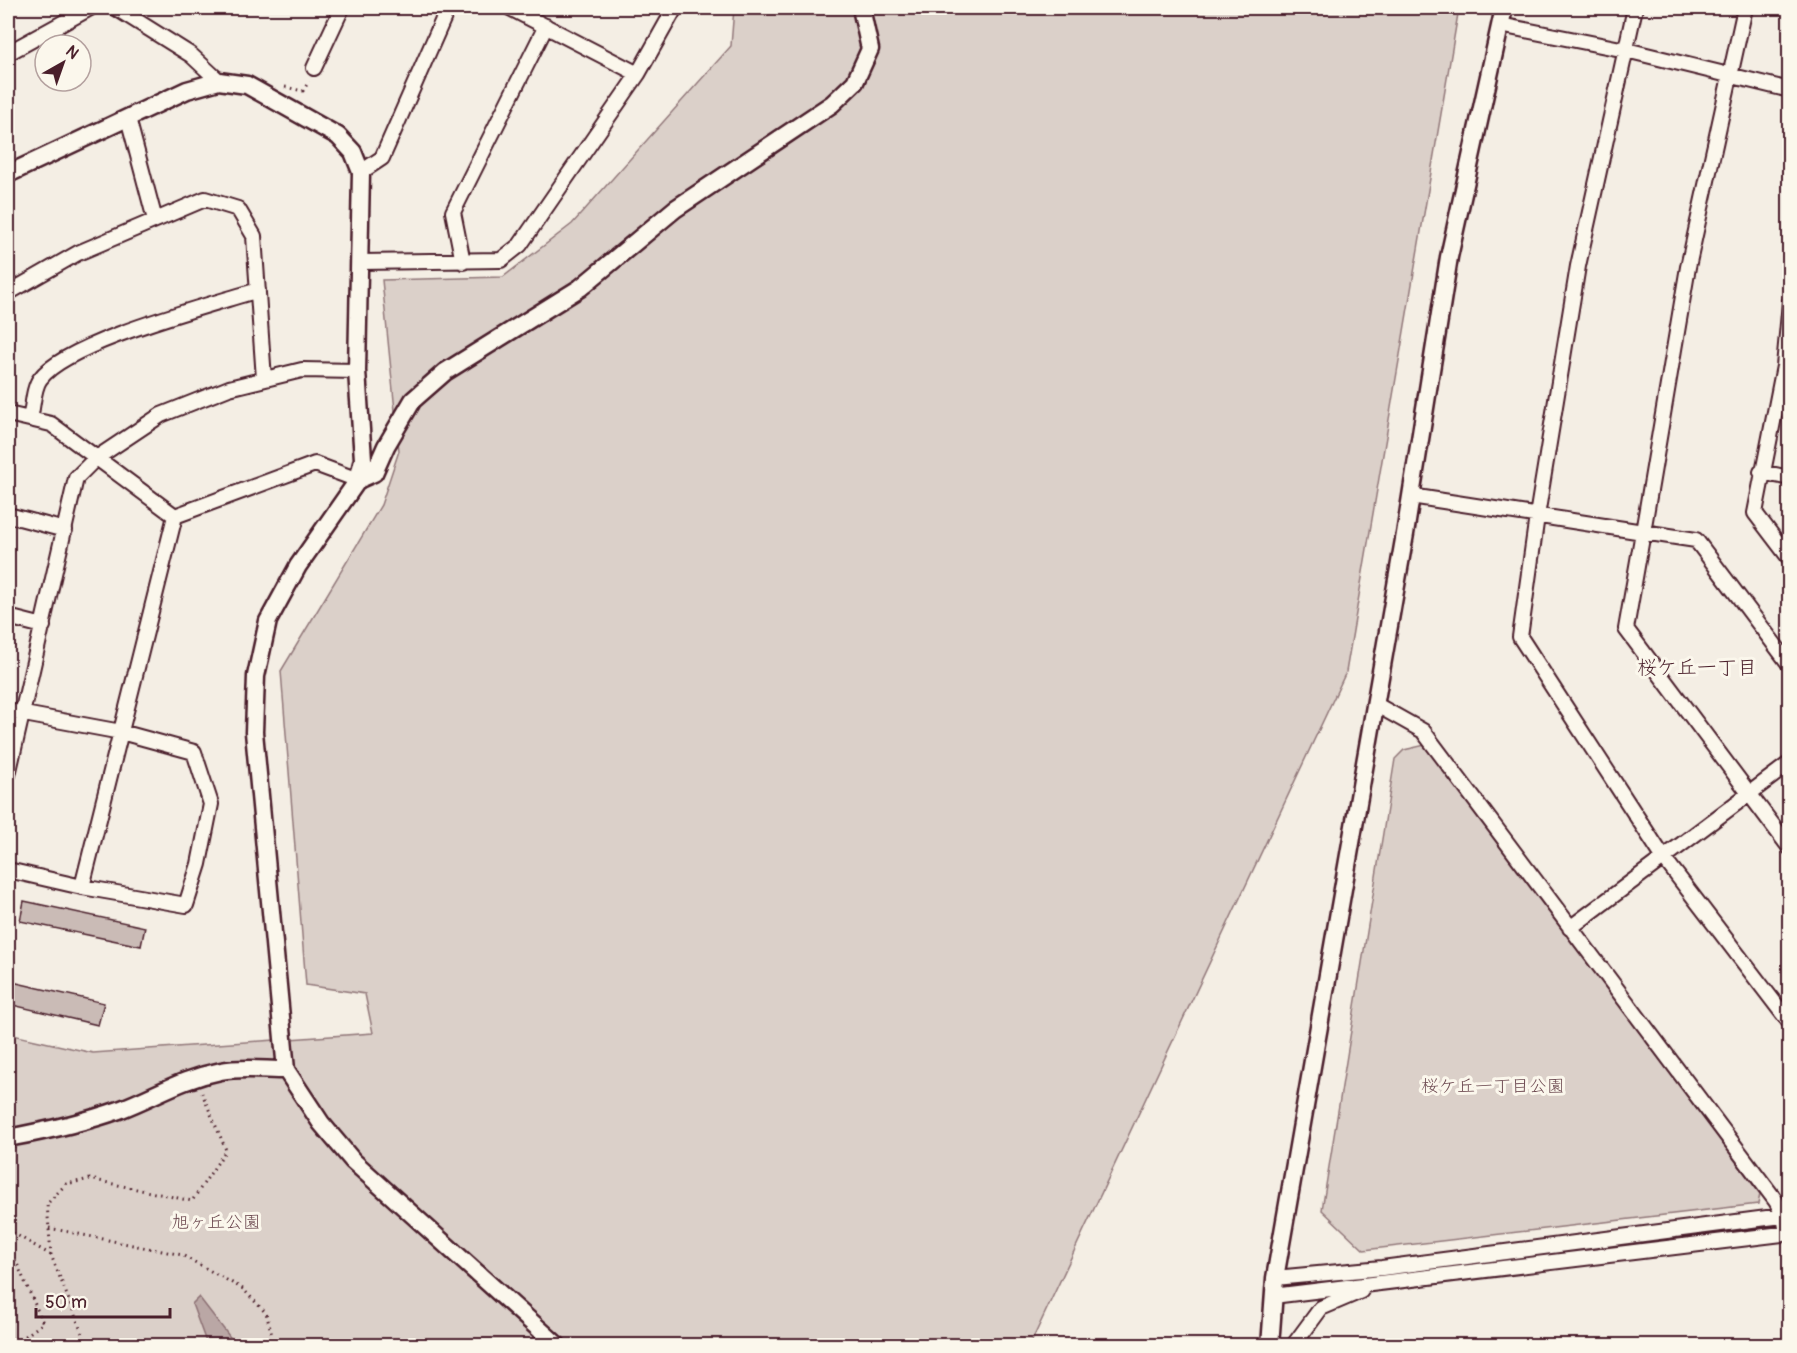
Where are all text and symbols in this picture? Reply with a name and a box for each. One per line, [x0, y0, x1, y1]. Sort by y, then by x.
north arrow [33, 33, 93, 93]
text: N [61, 41, 83, 64]
district label: 桜ケ丘一丁目 [1637, 655, 1757, 680]
park label: 桜ケ丘一丁目公園 [1421, 1075, 1565, 1098]
park label: 旭ヶ丘公園 [171, 1211, 261, 1234]
scale bar [36, 1281, 170, 1319]
text: 50 m [45, 1291, 87, 1314]

